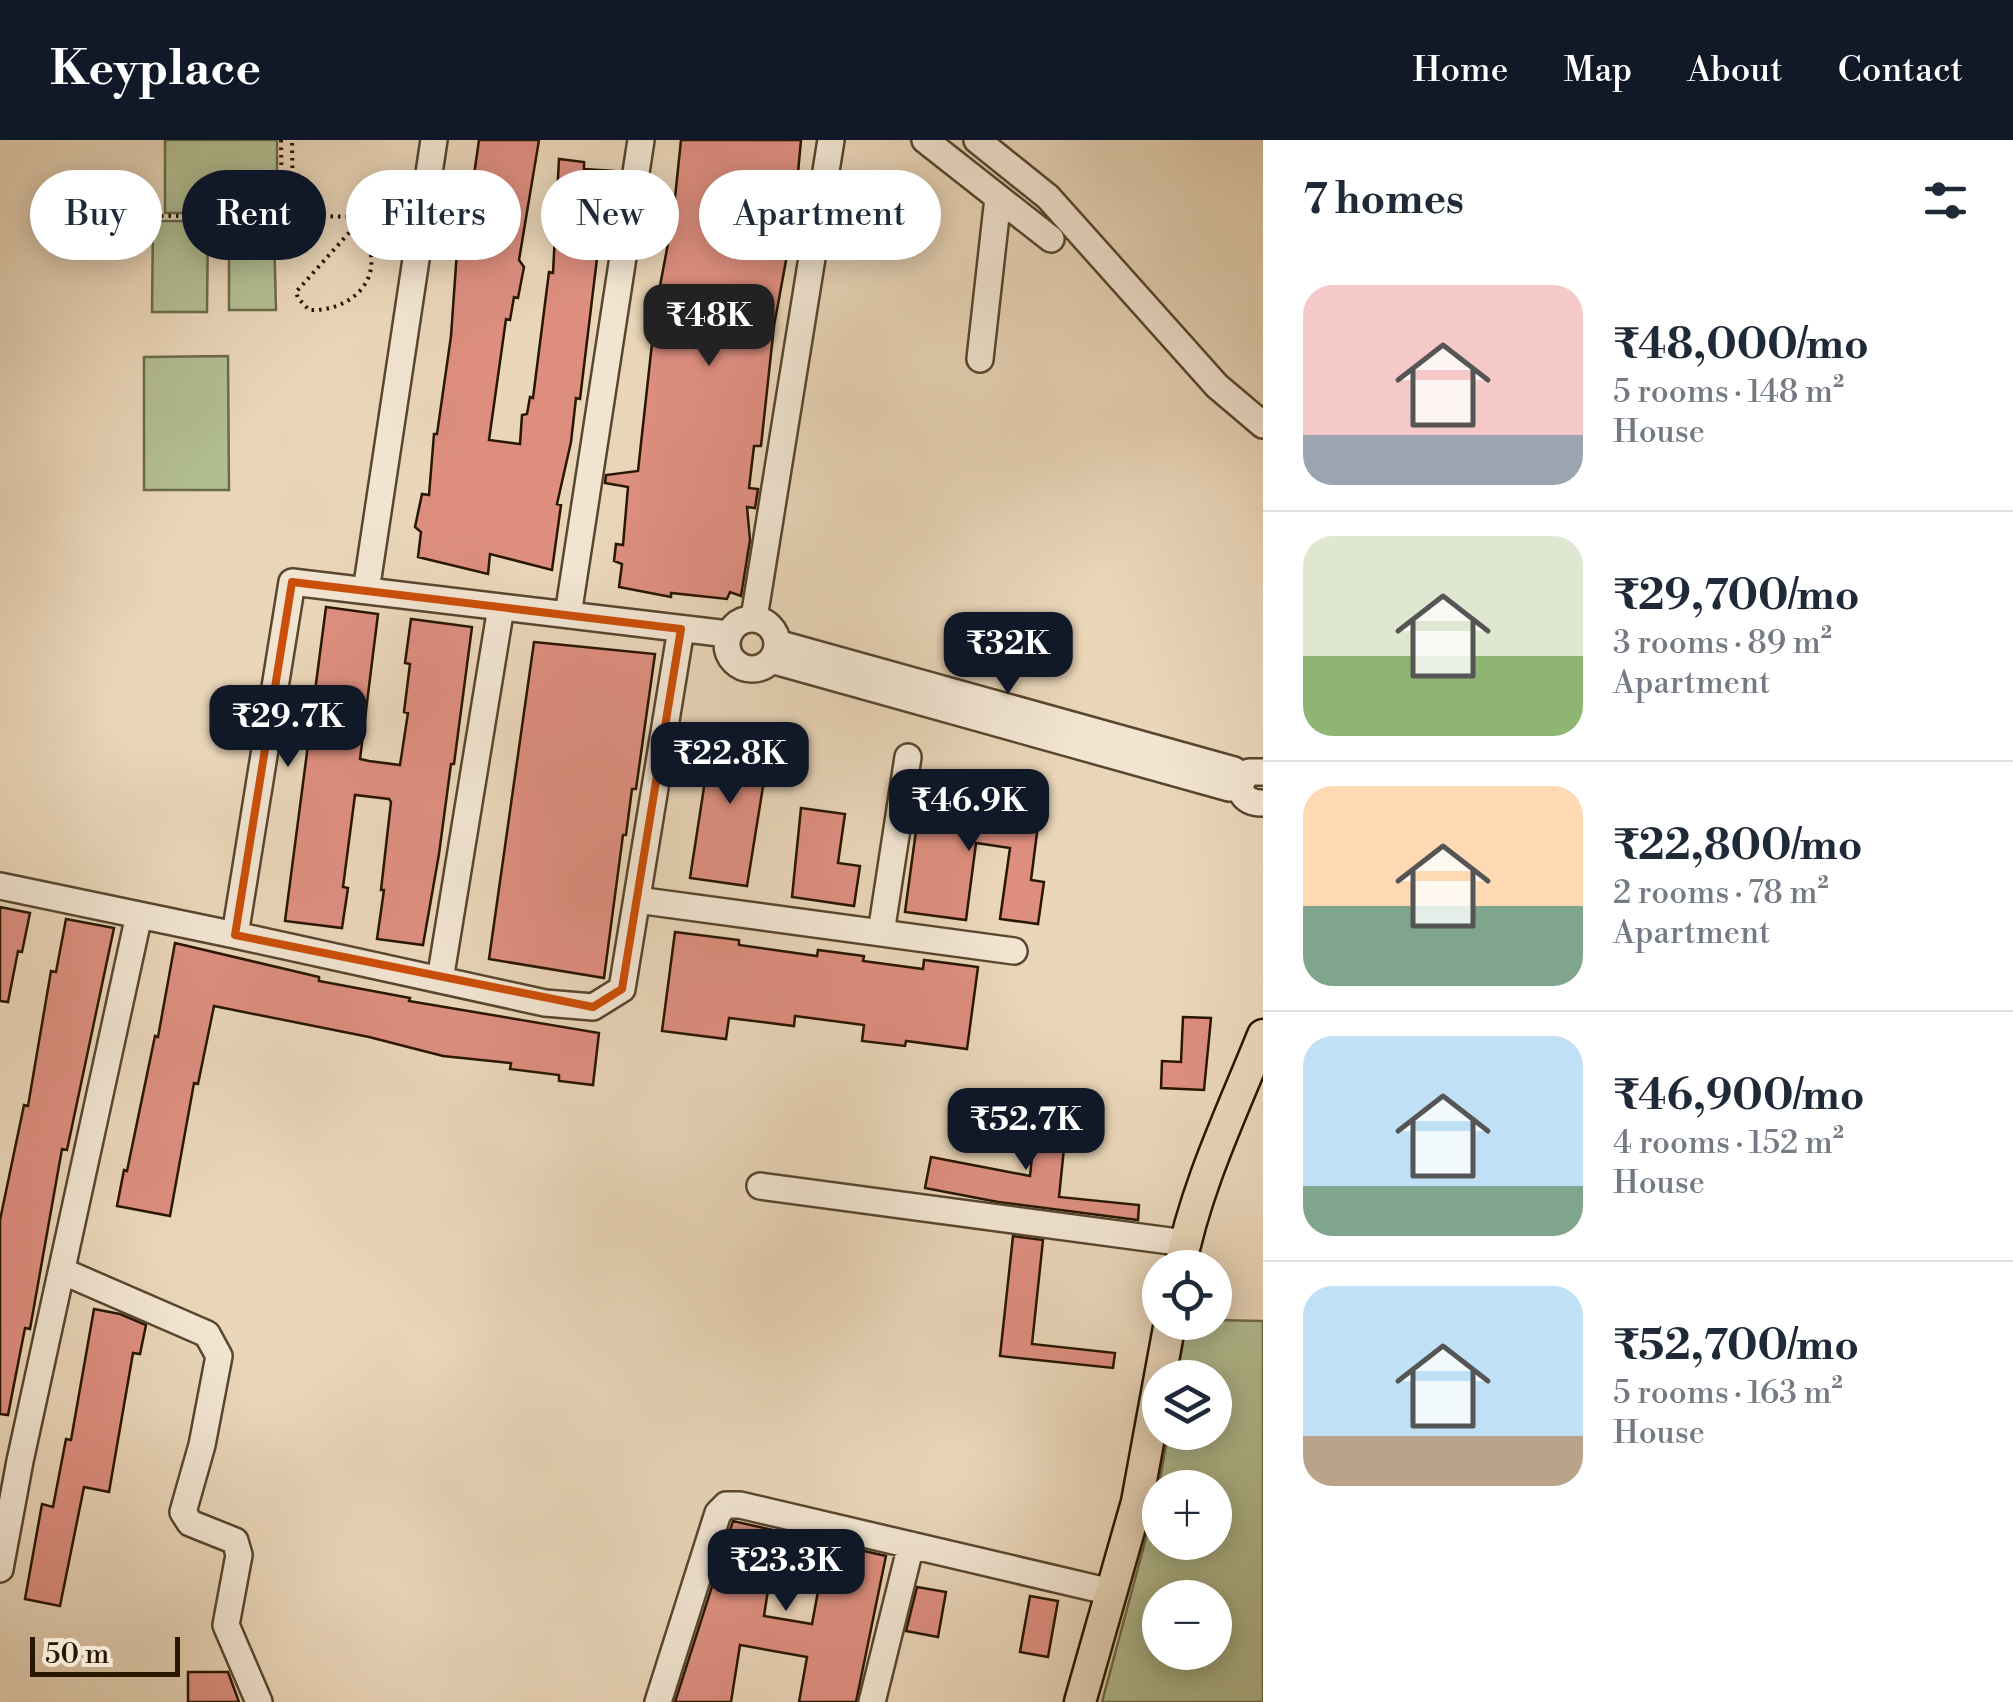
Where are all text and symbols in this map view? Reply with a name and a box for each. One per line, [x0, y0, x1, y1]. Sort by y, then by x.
text: Keyplace [50, 40, 261, 100]
text: Home [1412, 49, 1508, 92]
text: Map [1563, 49, 1632, 92]
text: About [1687, 49, 1783, 92]
text: Contact [1838, 49, 1963, 92]
chip: Buy [30, 170, 162, 260]
chip: Rent [182, 170, 326, 260]
chip: Filters [346, 170, 521, 260]
chip: New [541, 170, 679, 260]
chip: Apartment [699, 170, 941, 260]
icon: filters [1918, 173, 1973, 228]
text: 7 homes [1303, 174, 1464, 227]
pin: ₹48K [650, 284, 768, 369]
text: ₹48K [665, 296, 753, 336]
text: ₹48,000/mo [1613, 319, 1869, 372]
icon: home [1383, 325, 1503, 445]
text: 5 rooms · 148 m² [1613, 372, 1844, 412]
text: House [1613, 412, 1705, 452]
text: ₹29,700/mo [1613, 570, 1859, 623]
icon: home [1383, 576, 1503, 696]
pin: ₹32K [949, 612, 1067, 697]
text: 3 rooms · 89 m² [1613, 623, 1832, 663]
text: ₹32K [966, 624, 1050, 664]
text: Apartment [1613, 663, 1770, 703]
pin: ₹29.7K [207, 685, 369, 770]
text: ₹29.7K [231, 697, 345, 737]
pin: ₹22.8K [649, 722, 811, 807]
text: ₹22.8K [673, 734, 787, 774]
pin: ₹46.9K [888, 769, 1050, 854]
text: ₹46.9K [911, 781, 1027, 821]
text: ₹22,800/mo [1613, 820, 1863, 873]
icon: home [1383, 826, 1503, 946]
text: 2 rooms · 78 m² [1613, 873, 1829, 913]
text: Apartment [1613, 913, 1770, 953]
text: ₹46,900/mo [1613, 1070, 1864, 1123]
icon: home [1383, 1076, 1503, 1196]
pin: ₹52.7K [945, 1088, 1107, 1173]
text: ₹52.7K [970, 1100, 1082, 1140]
text: 4 rooms · 152 m² [1613, 1123, 1844, 1163]
text: House [1613, 1163, 1705, 1203]
map controls [1142, 1250, 1232, 1670]
button: locate [1142, 1250, 1232, 1340]
text: ₹52,700/mo [1613, 1320, 1859, 1373]
icon: home [1383, 1326, 1503, 1446]
button: layers [1142, 1360, 1232, 1450]
text: 5 rooms · 163 m² [1613, 1373, 1843, 1413]
text: House [1613, 1413, 1705, 1453]
button: + [1142, 1470, 1232, 1560]
pin: ₹23.3K [705, 1529, 867, 1614]
text: ₹23.3K [730, 1541, 842, 1581]
button: − [1142, 1580, 1232, 1670]
scale bar [30, 1632, 180, 1676]
text: 50 m [45, 1637, 109, 1672]

